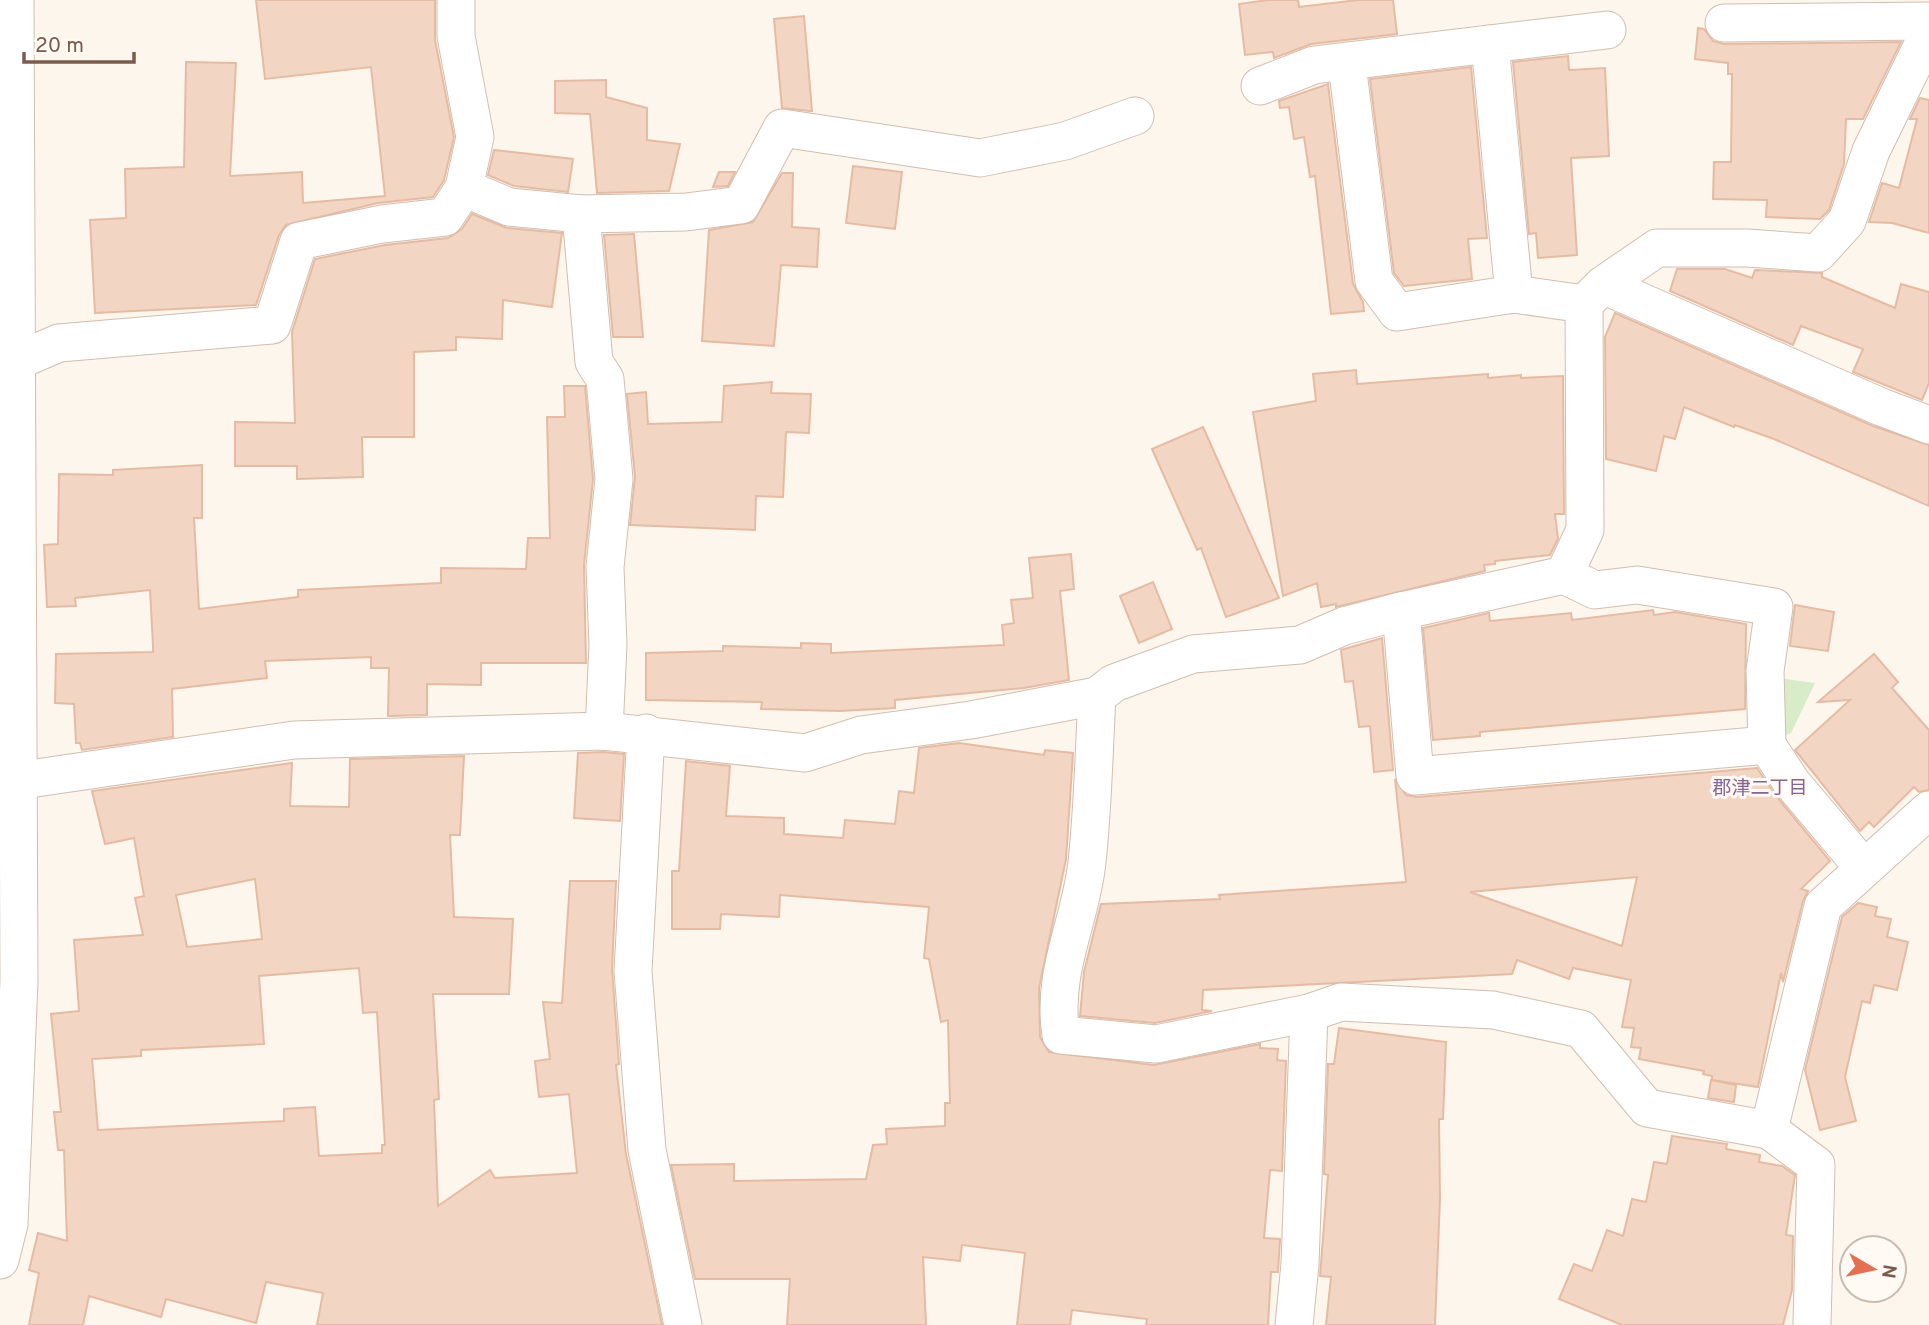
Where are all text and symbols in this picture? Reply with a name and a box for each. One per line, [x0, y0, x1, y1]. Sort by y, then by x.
scale bar [24, 21, 135, 65]
text: 20 m [35, 33, 84, 60]
district label: 郡津二丁目 [1712, 777, 1808, 801]
north arrow [1838, 1234, 1908, 1304]
text: N [1875, 1263, 1901, 1280]

